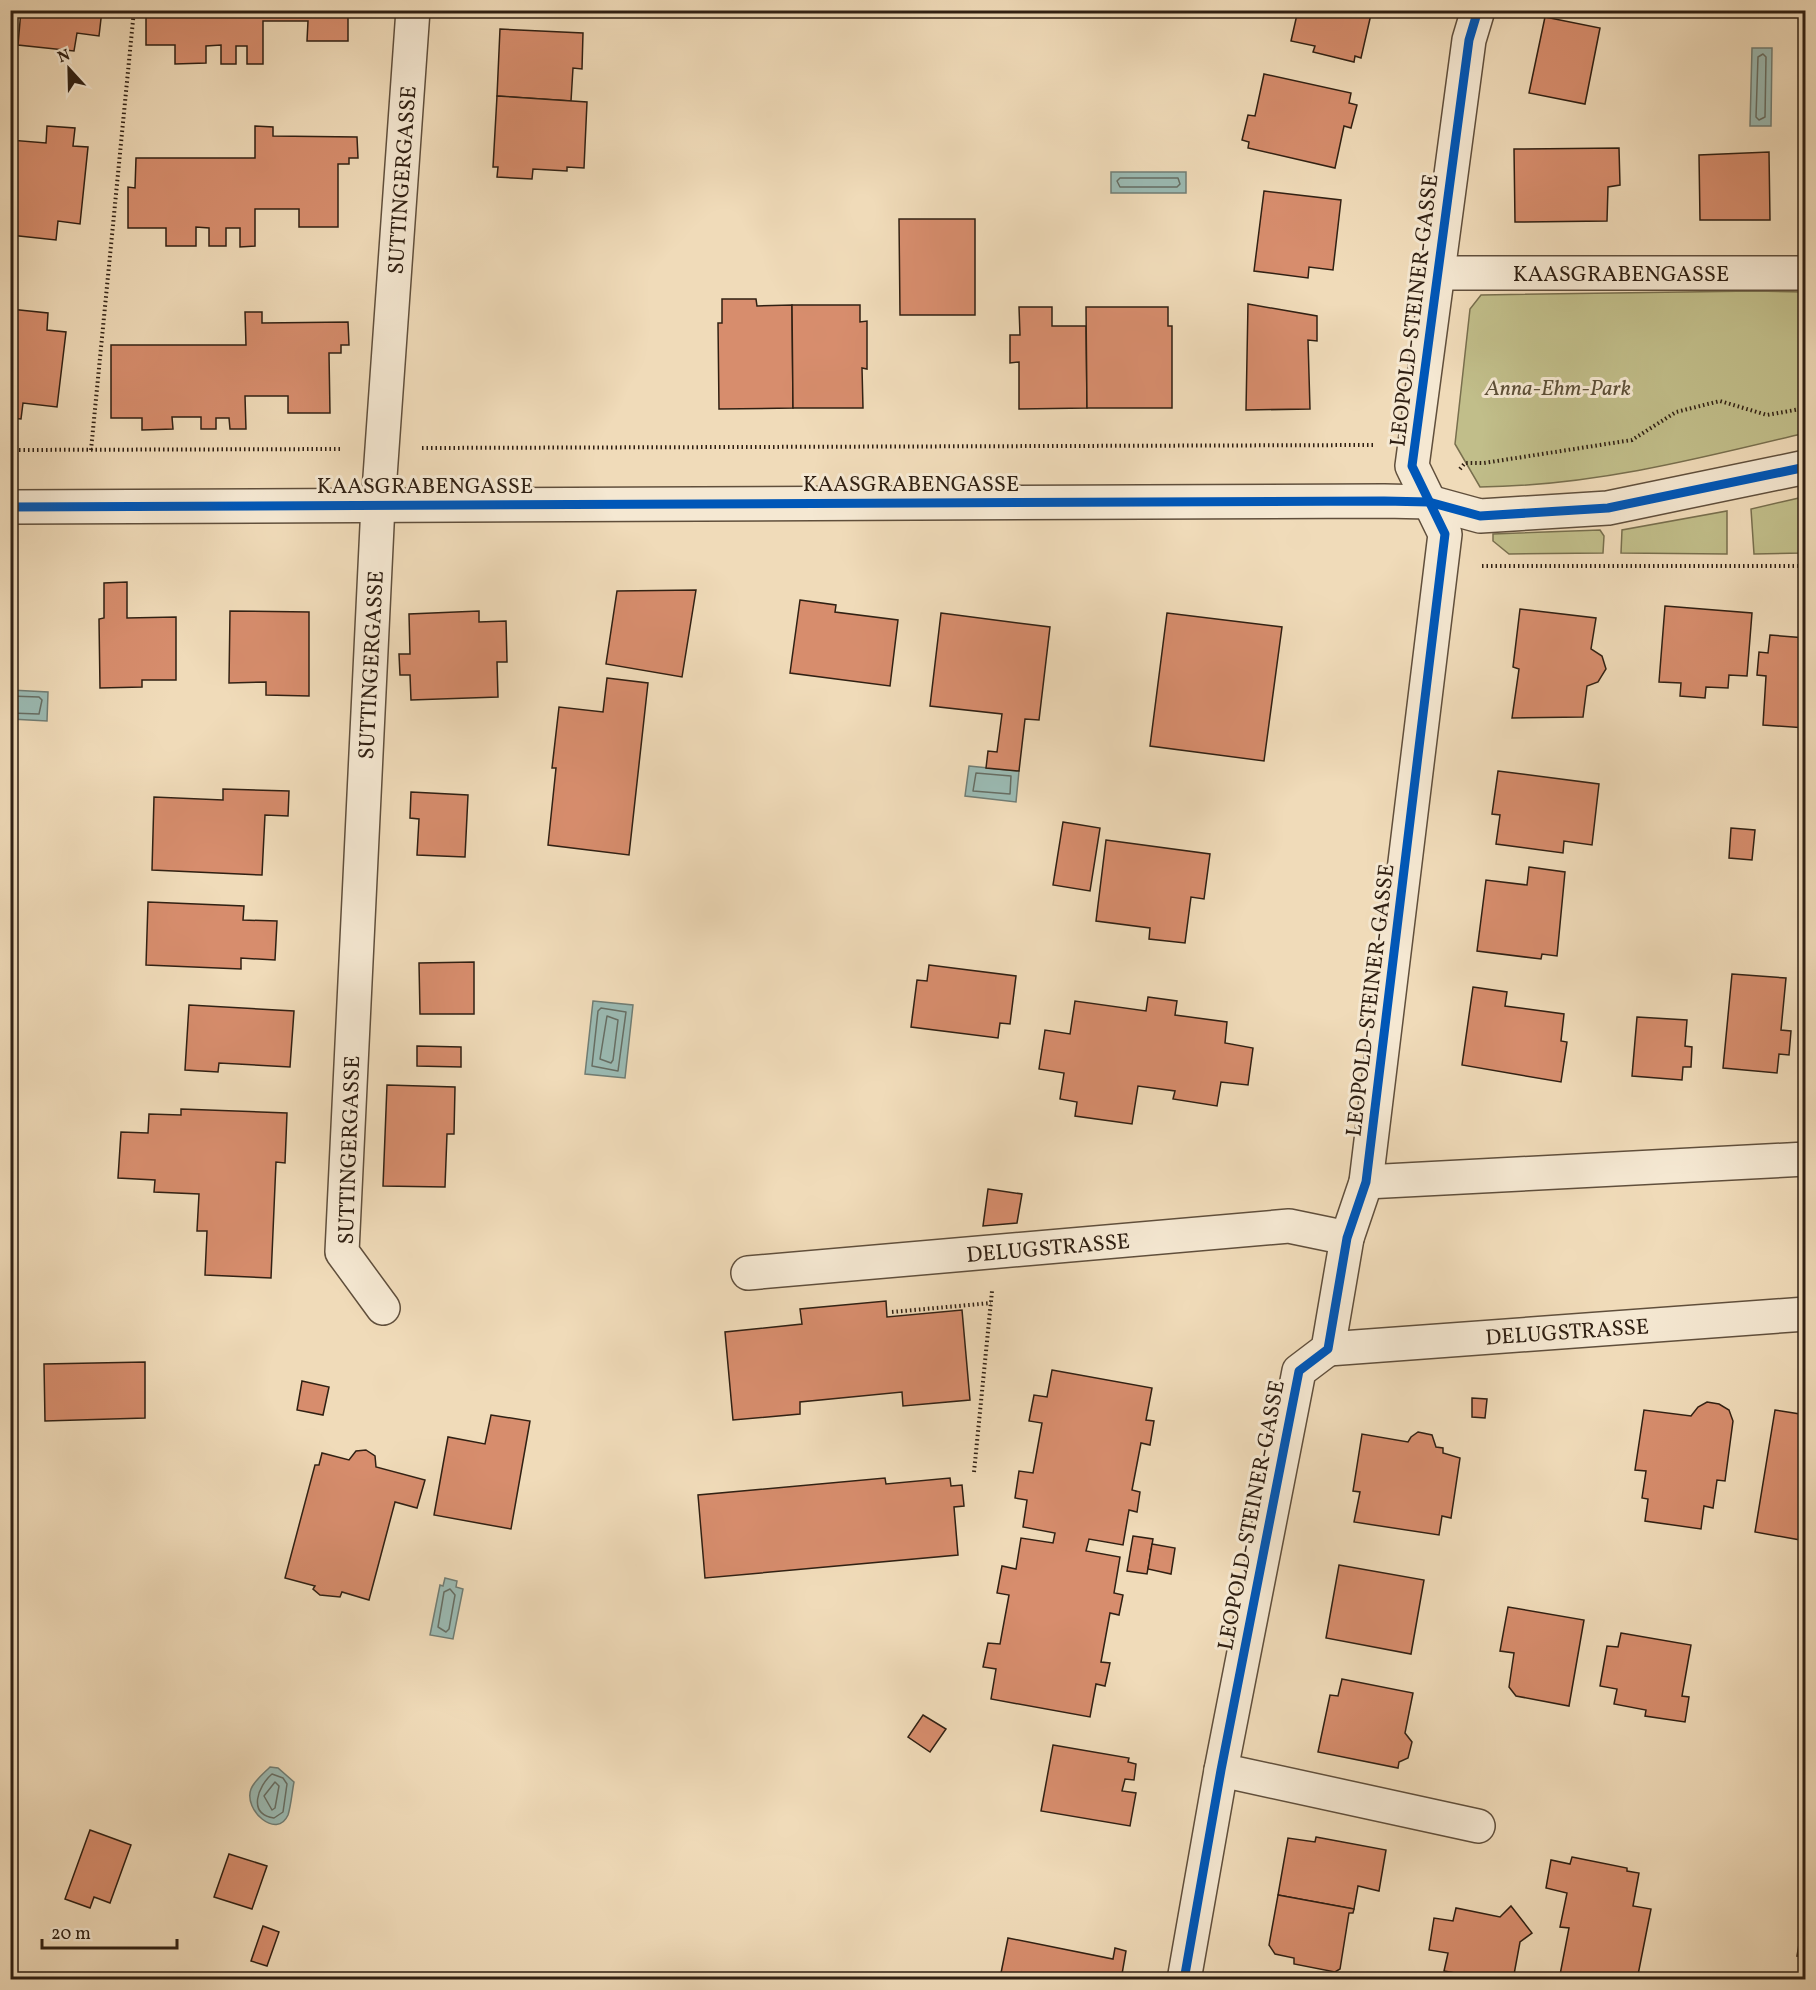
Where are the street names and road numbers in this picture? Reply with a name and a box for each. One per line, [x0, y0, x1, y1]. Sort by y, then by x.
street label: SUTTINGERGASSE [381, 85, 426, 276]
street label: LEOPOLD-STEINER-GASSE [1383, 172, 1448, 448]
street label: KAASGRABENGASSE [1513, 260, 1729, 291]
street label: KAASGRABENGASSE [803, 470, 1019, 501]
street label: KAASGRABENGASSE [317, 472, 533, 503]
street label: SUTTINGERGASSE [352, 570, 393, 760]
street label: LEOPOLD-STEINER-GASSE [1339, 862, 1404, 1138]
street label: SUTTINGERGASSE [332, 1055, 369, 1245]
street label: DELUGSTRASSE [965, 1227, 1131, 1272]
street label: DELUGSTRASSE [1484, 1312, 1650, 1355]
street label: LEOPOLD-STEINER-GASSE [1211, 1378, 1294, 1653]

